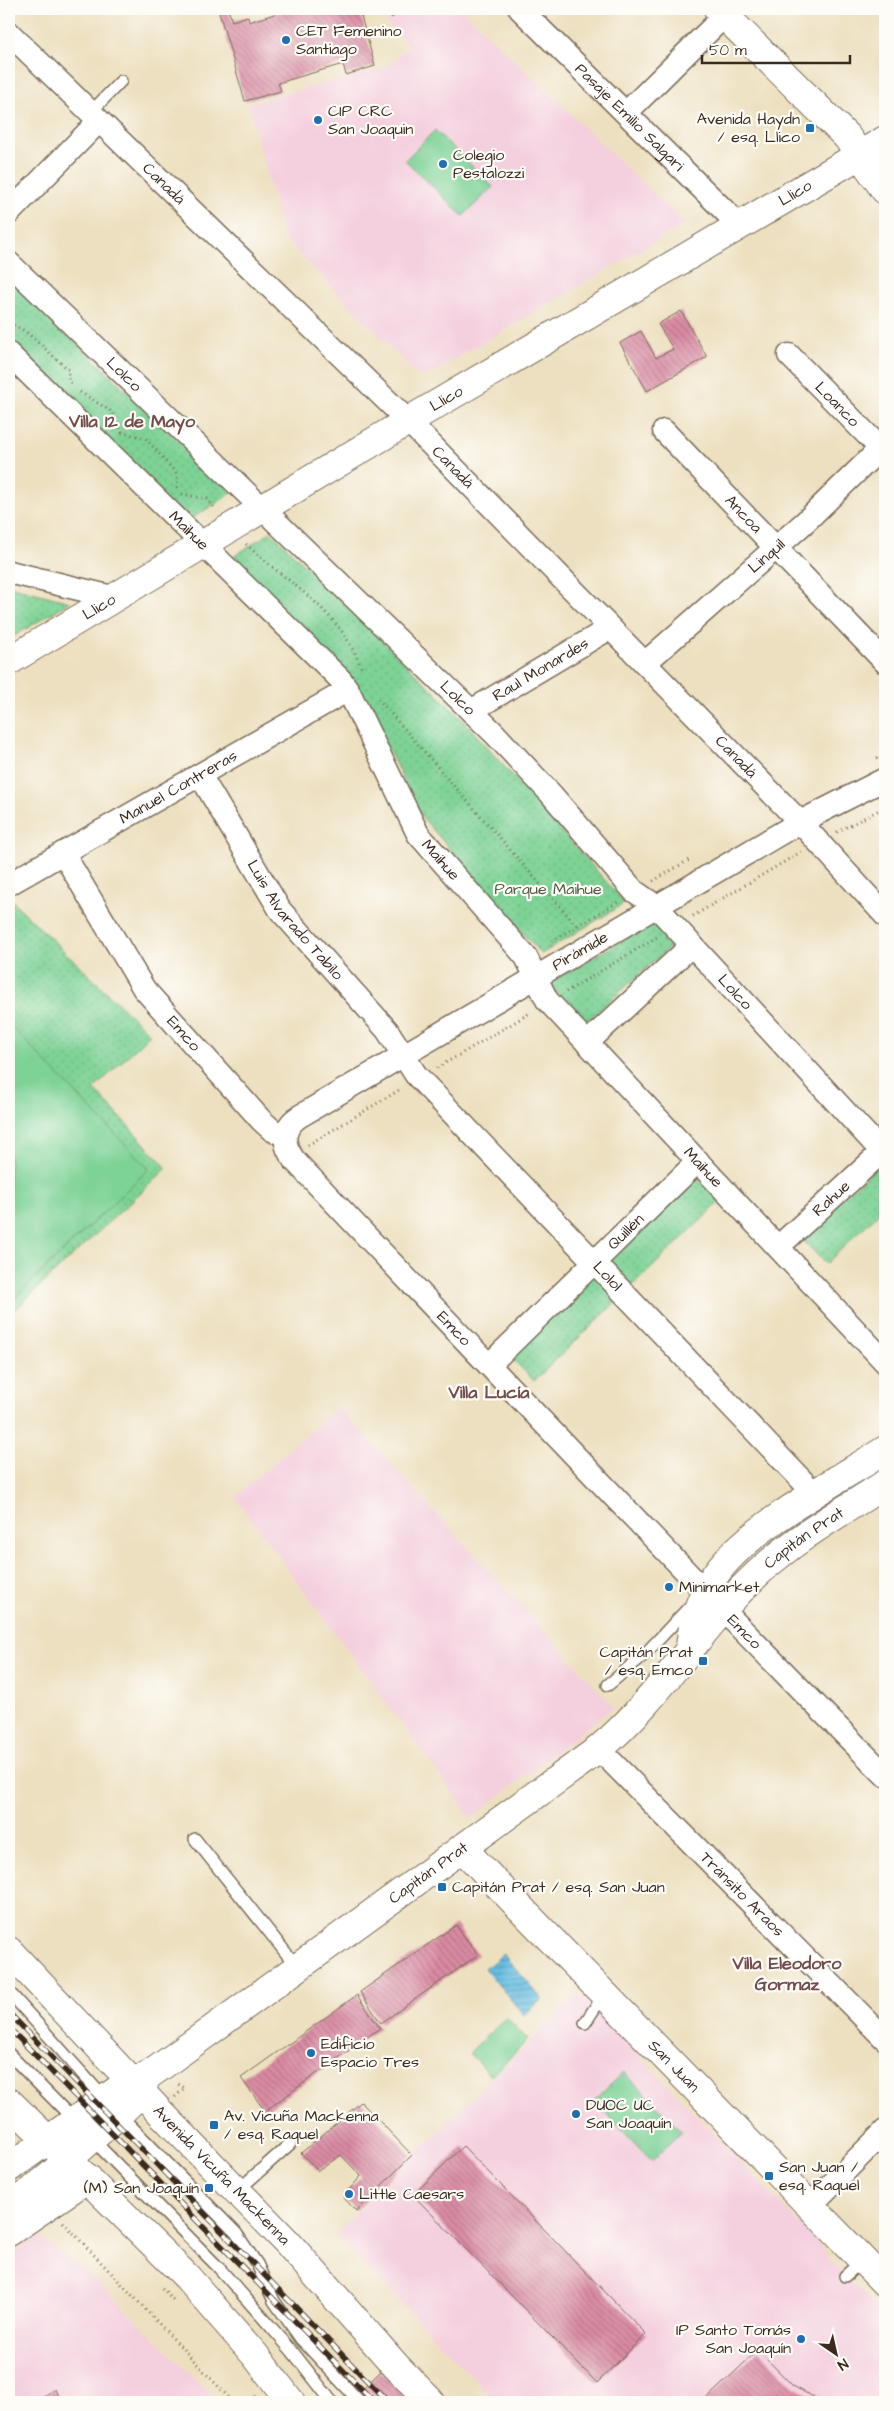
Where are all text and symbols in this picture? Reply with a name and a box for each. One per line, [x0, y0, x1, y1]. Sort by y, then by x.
place label: CET Femenino Santiago [296, 20, 401, 61]
scale bar [702, 32, 849, 64]
marker: CET Femenino Santiago [280, 34, 292, 46]
text: 50 m [709, 40, 747, 61]
street label: Pasaje Emilio Salgari [570, 58, 690, 177]
place label: CIP CRC San Joaquin [328, 100, 413, 140]
place label: Avenida Haydn / esq. Llico [697, 108, 800, 148]
marker: CIP CRC San Joaquin [312, 114, 324, 126]
marker: Avenida Haydn / esq. Llico [804, 122, 816, 134]
place label: Colegio Pestalozzi [453, 144, 525, 184]
street label: Canadá [138, 158, 190, 210]
marker: Colegio Pestalozzi [437, 158, 449, 170]
street label: Llico [774, 175, 816, 211]
street label: Lolco [101, 352, 147, 397]
street label: Loanco [810, 377, 865, 432]
street label: Llico [426, 380, 467, 417]
district label: Villa 12 de Mayo [68, 409, 196, 435]
street label: Canadá [427, 441, 479, 493]
street label: Ancoa [720, 490, 767, 538]
street label: Maihue [164, 506, 214, 556]
street label: Linquil [743, 534, 790, 578]
street label: Llico [78, 588, 120, 625]
street label: Raul Monardes [488, 632, 593, 707]
street label: Lolco [435, 676, 480, 720]
street label: Canadá [710, 730, 762, 783]
street label: Manuel Contreras [115, 745, 241, 830]
street label: Maihue [416, 834, 465, 886]
street label: Luis Alvarado Tabilo [242, 856, 348, 985]
park label: Parque Maihue [494, 878, 602, 900]
street label: Pirámide [548, 926, 612, 976]
street label: Lolco [713, 969, 757, 1015]
street label: Emco [162, 1011, 206, 1056]
street label: Maihue [679, 1142, 728, 1193]
street label: Rahue [807, 1175, 855, 1221]
street label: Quillén [602, 1208, 649, 1255]
street label: Lolol [588, 1256, 627, 1296]
street label: Emco [432, 1306, 476, 1351]
district label: Villa Lucía [448, 1380, 530, 1405]
street label: Capitán Prat [759, 1502, 848, 1574]
place label: Minimarket [679, 1576, 760, 1598]
marker: Minimarket [663, 1581, 675, 1593]
street label: Emco [722, 1609, 767, 1654]
place label: Capitán Prat / esq. Emco [600, 1641, 694, 1681]
marker: Capitán Prat / esq. Emco [697, 1655, 709, 1667]
street label: Capitán Prat [384, 1836, 473, 1909]
street label: Tránsito Araos [695, 1847, 789, 1942]
place label: Capitán Prat / esq. San Juan [452, 1876, 665, 1898]
marker: Capitán Prat / esq. San Juan [436, 1881, 448, 1893]
district label: Villa Eleodoro Gormaz [732, 1951, 842, 1997]
place label: Edificio Espacio Tres [321, 2033, 419, 2073]
street label: San Juan [643, 2035, 705, 2097]
marker: Edificio Espacio Tres [305, 2047, 317, 2059]
place label: DUOC UC San Joaquín [586, 2094, 671, 2134]
street label: Avenida Vicuña Mackenna [148, 2100, 295, 2250]
place label: Av. Vicuña Mackenna / esq. Raquel [224, 2105, 379, 2145]
marker: DUOC UC San Joaquín [570, 2108, 582, 2120]
marker: Av. Vicuña Mackenna / esq. Raquel [208, 2119, 220, 2131]
place label: San Juan / esq. Raquel [779, 2156, 860, 2196]
marker: San Juan / esq. Raquel [763, 2170, 775, 2182]
place label: (M) San Joaquín [84, 2177, 199, 2199]
marker: (M) San Joaquín [203, 2182, 215, 2194]
place label: Little Caesars [359, 2183, 464, 2205]
marker: Little Caesars [343, 2188, 355, 2200]
place label: IP Santo Tomás San Joaquín [676, 2319, 791, 2359]
north arrow [812, 2328, 862, 2378]
marker: IP Santo Tomás San Joaquín [795, 2333, 807, 2345]
text: N [833, 2353, 852, 2375]

